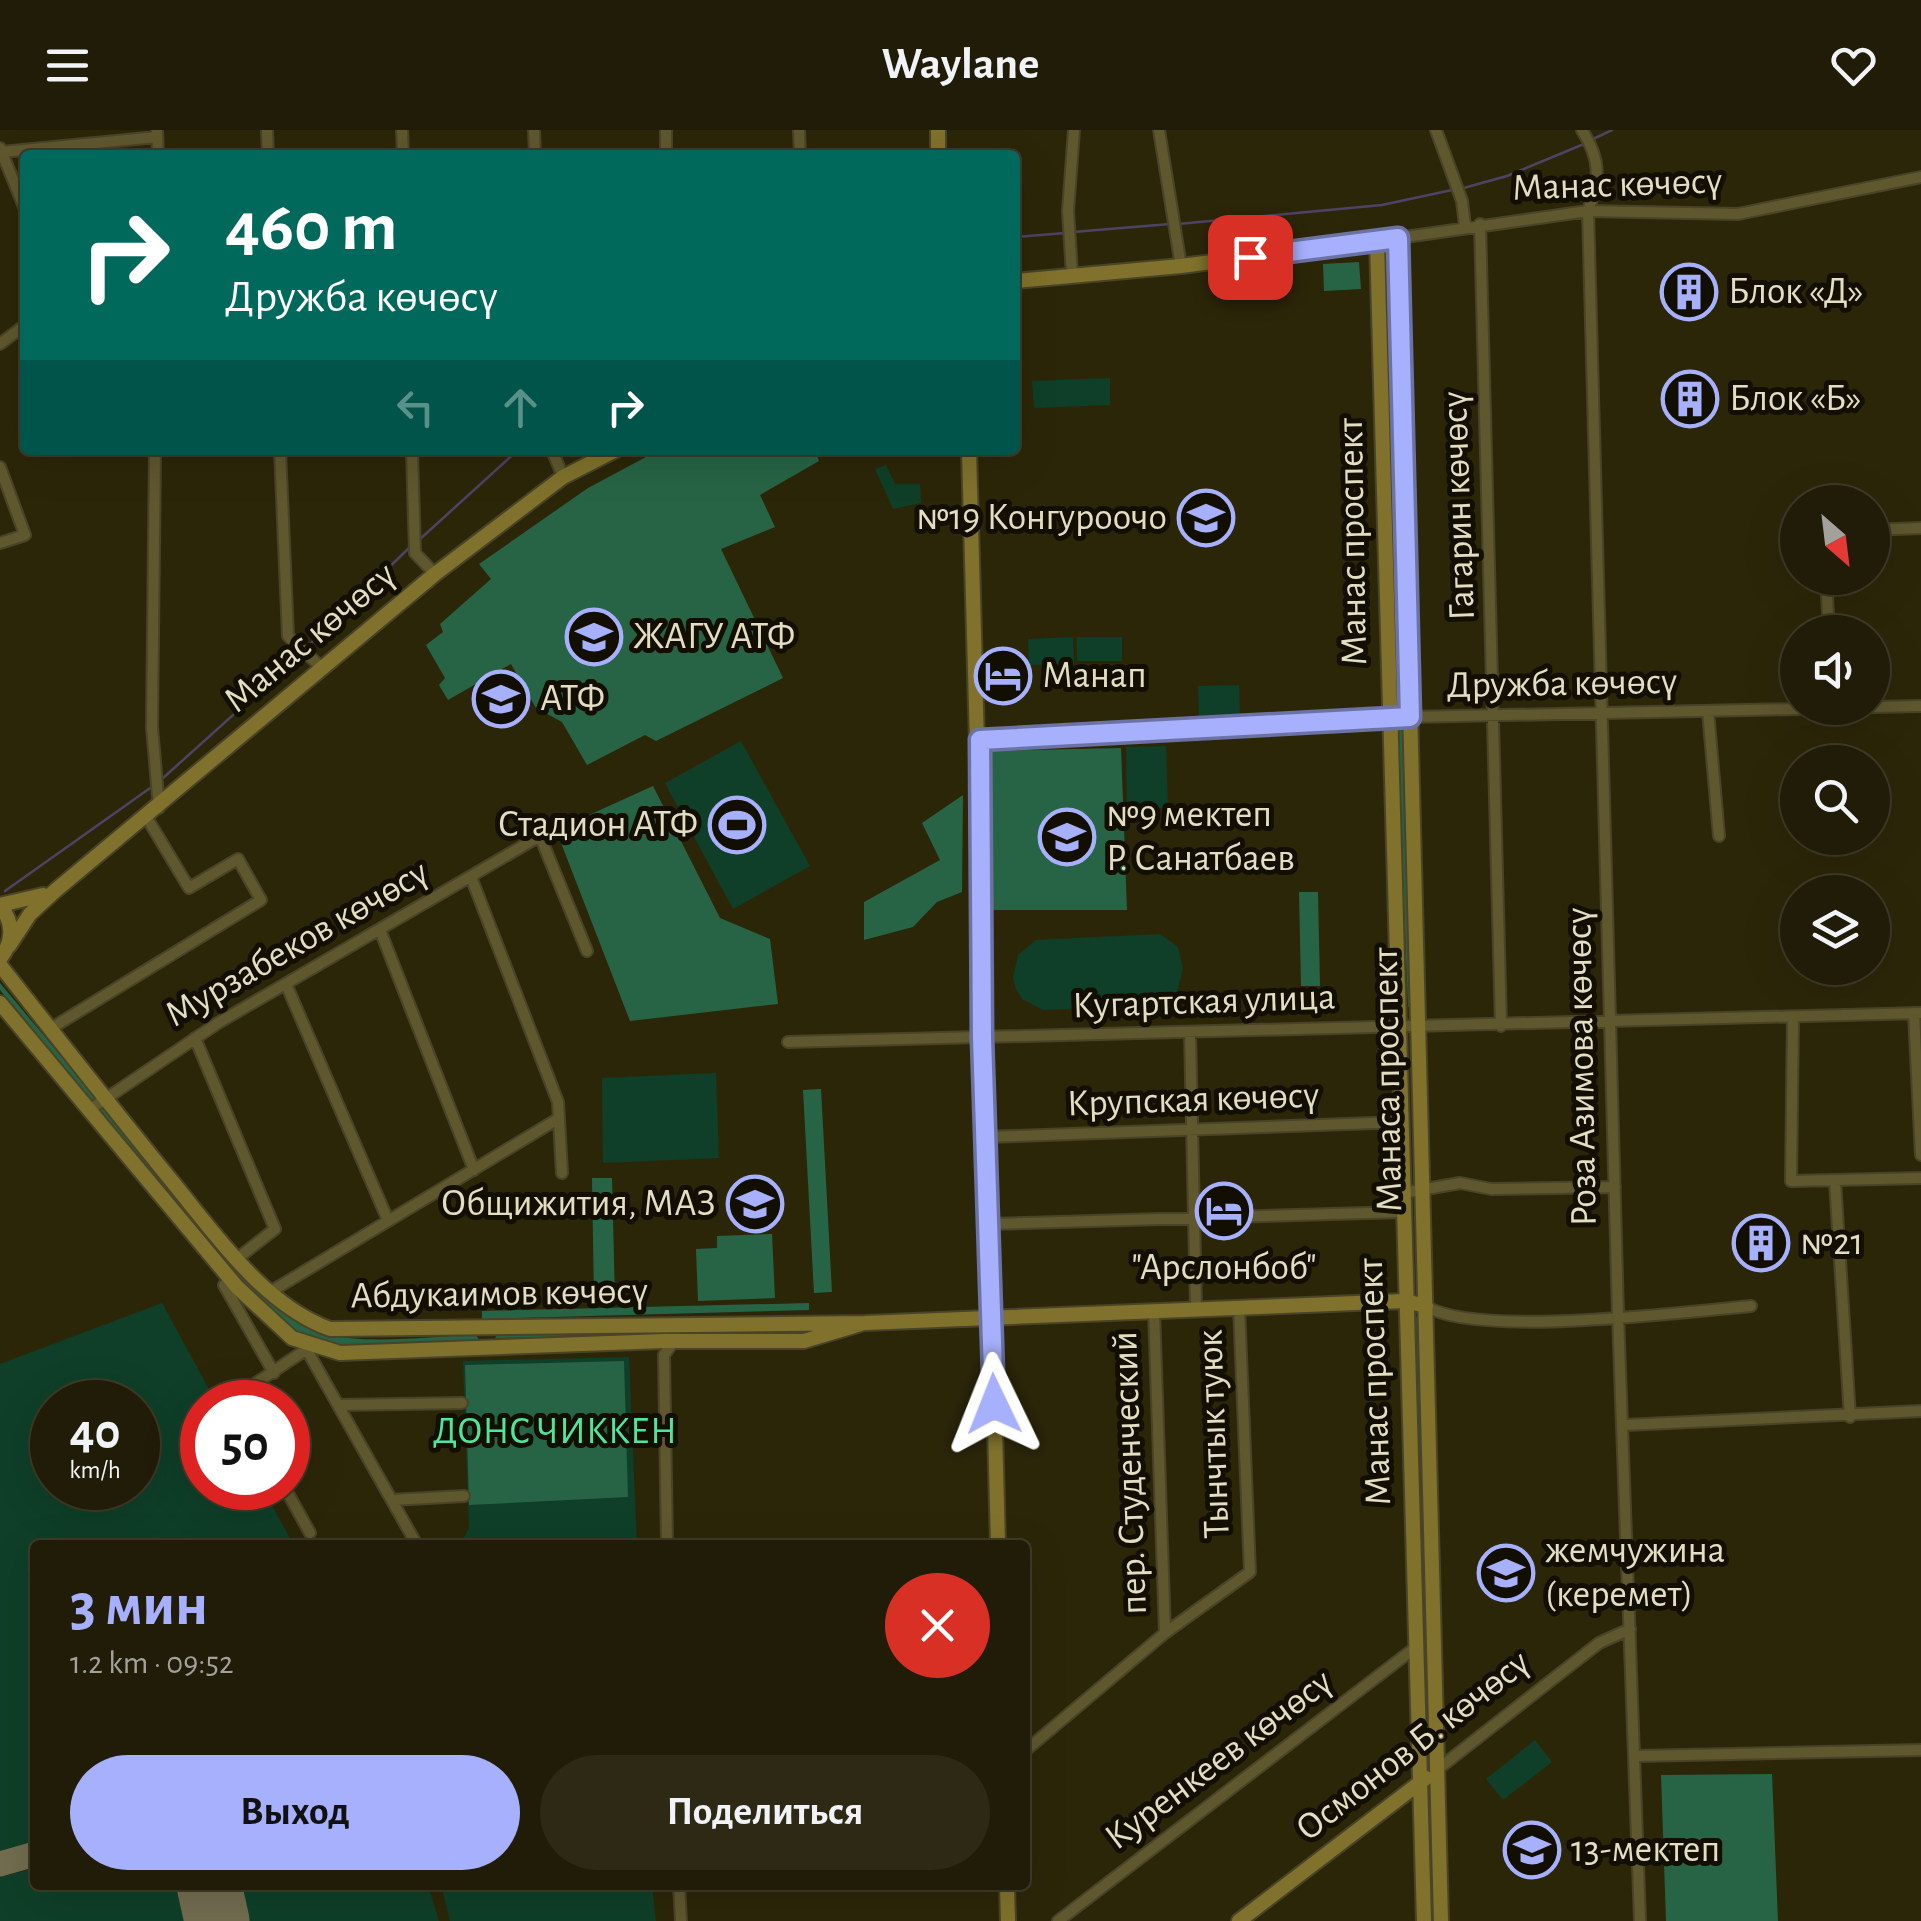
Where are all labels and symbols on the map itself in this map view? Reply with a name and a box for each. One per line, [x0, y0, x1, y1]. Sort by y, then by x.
street label: Манас көчөсү [1511, 162, 1723, 208]
pin [1208, 215, 1293, 300]
building icon: Блок «Д» [1659, 262, 1719, 322]
place label: Блок «Д» [1728, 273, 1864, 311]
building icon: Блок «Б» [1660, 369, 1720, 429]
place label: Блок «Б» [1729, 380, 1862, 418]
street label: Гагарин көчөсү [1436, 391, 1482, 621]
street label: Манас проспект [1332, 417, 1374, 666]
north arrow [1780, 485, 1890, 595]
school or university icon: №19 Конгуроочо [1176, 488, 1236, 548]
place label: №19 Конгуроочо [916, 499, 1167, 537]
street label: Манас көчөсү [217, 556, 403, 720]
school or university icon: ЖАГУ АТФ [564, 607, 624, 667]
place label: ЖАГУ АТФ [633, 618, 795, 656]
hotel icon: Манап [973, 646, 1033, 706]
place label: Манап [1042, 657, 1147, 695]
street label: Дружба көчөсү [1447, 663, 1677, 705]
school or university icon: АТФ [471, 669, 531, 729]
place label: АТФ [540, 680, 605, 718]
sports icon: Стадион АТФ [707, 795, 767, 855]
place label: №9 мектеп Р. Санатбаев [1106, 796, 1295, 878]
place label: Стадион АТФ [498, 806, 698, 844]
school or university icon: №9 мектеп Р. Санатбаев [1037, 807, 1097, 867]
street label: Мурзабеков көчөсү [159, 853, 435, 1035]
street label: Роза Азимова көчөсү [1560, 907, 1604, 1227]
street label: Манаса проспект [1367, 947, 1409, 1213]
street label: Кугартская улица [1072, 978, 1336, 1026]
street label: Крупская көчөсү [1066, 1077, 1320, 1123]
school or university icon: Общижития, МАЗ [725, 1174, 785, 1234]
hotel icon: "Арслонбоб" [1194, 1181, 1254, 1241]
place label: Общижития, МАЗ [441, 1185, 716, 1223]
building icon: №21 [1731, 1213, 1791, 1273]
place label: №21 [1800, 1224, 1864, 1262]
place label: "Арслонбоб" [1131, 1249, 1317, 1287]
street label: Манас проспект [1352, 1257, 1398, 1507]
street label: Абдукаимов көчөсү [350, 1272, 648, 1316]
street label: Тынчтык туюк [1191, 1329, 1237, 1539]
street label: пер. Студенческий [1106, 1331, 1154, 1615]
position arrow [942, 1352, 1046, 1456]
speed limit sign: 50 [180, 1380, 310, 1510]
park label: ДОНС ЧИККЕН [433, 1413, 677, 1451]
place label: жемчужина (керемет) [1545, 1532, 1725, 1614]
school or university icon: жемчужина (керемет) [1476, 1543, 1536, 1603]
street label: Осмонов Б. көчөсү [1289, 1643, 1537, 1849]
street label: Куренкеев көчөсү [1099, 1663, 1339, 1857]
school or university icon: 13-мектеп [1502, 1820, 1562, 1880]
place label: 13-мектеп [1571, 1831, 1720, 1869]

